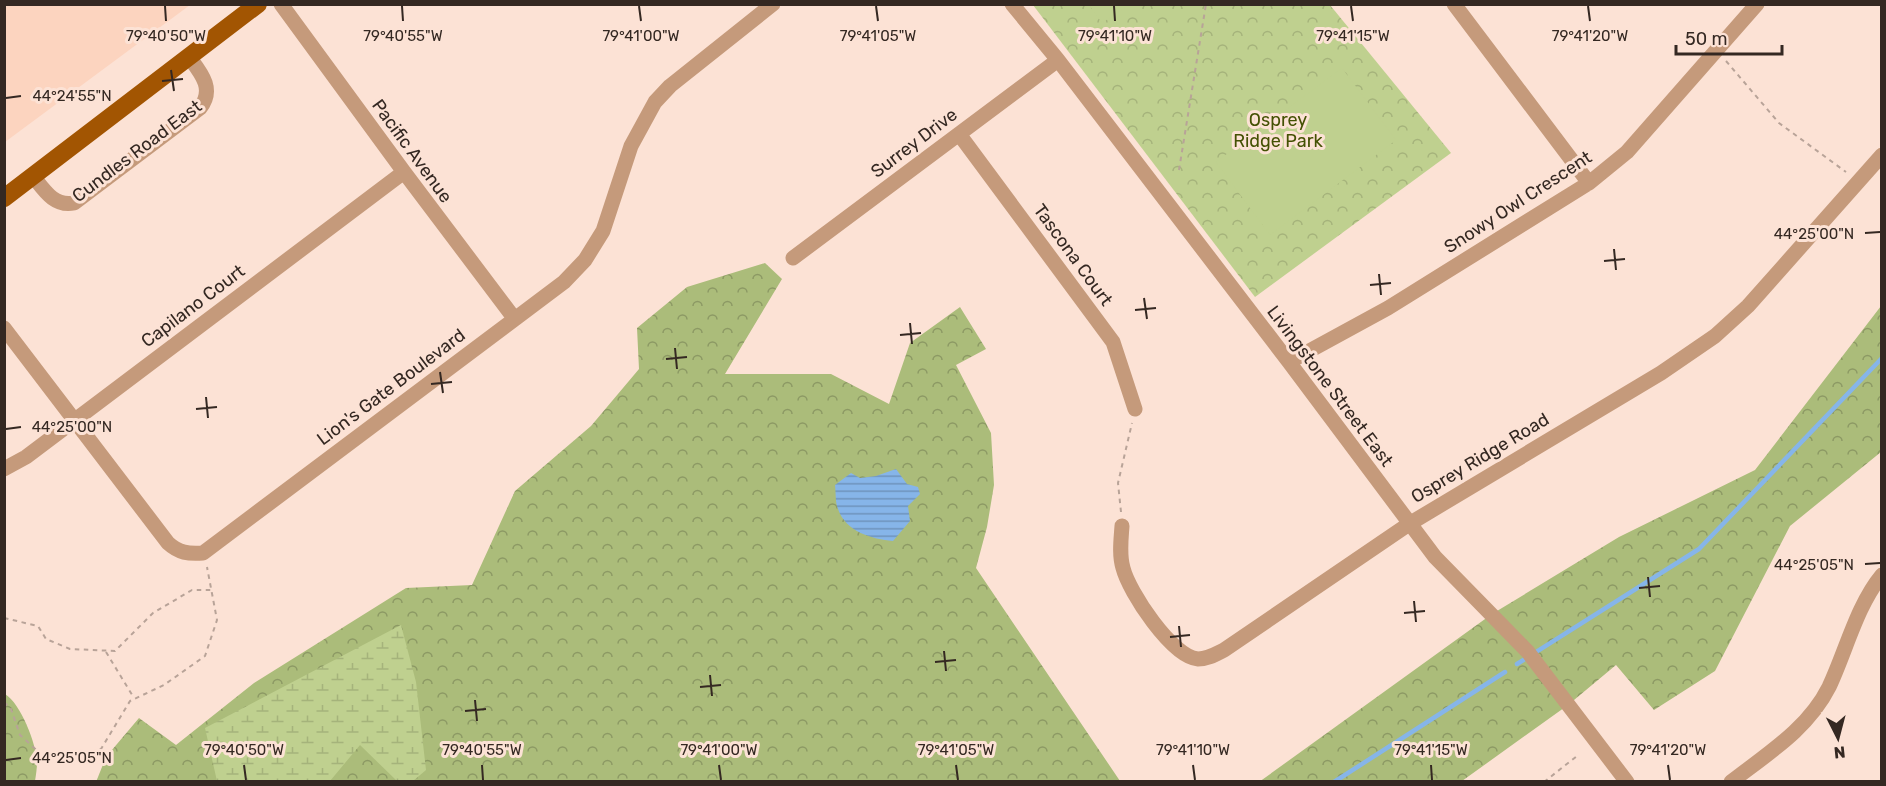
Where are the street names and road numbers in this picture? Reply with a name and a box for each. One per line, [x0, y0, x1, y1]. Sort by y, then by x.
street label: Cundles Road East [68, 95, 206, 207]
street label: Pacific Avenue [367, 95, 457, 207]
street label: Surrey Drive [866, 103, 962, 183]
street label: Snowy Owl Crescent [1440, 146, 1596, 258]
street label: Tascona Court [1029, 200, 1117, 310]
street label: Capilano Court [137, 260, 249, 352]
street label: Livingstone Street East [1262, 301, 1398, 471]
street label: Lion's Gate Boulevard [312, 324, 470, 450]
street label: Osprey Ridge Road [1407, 408, 1553, 508]

